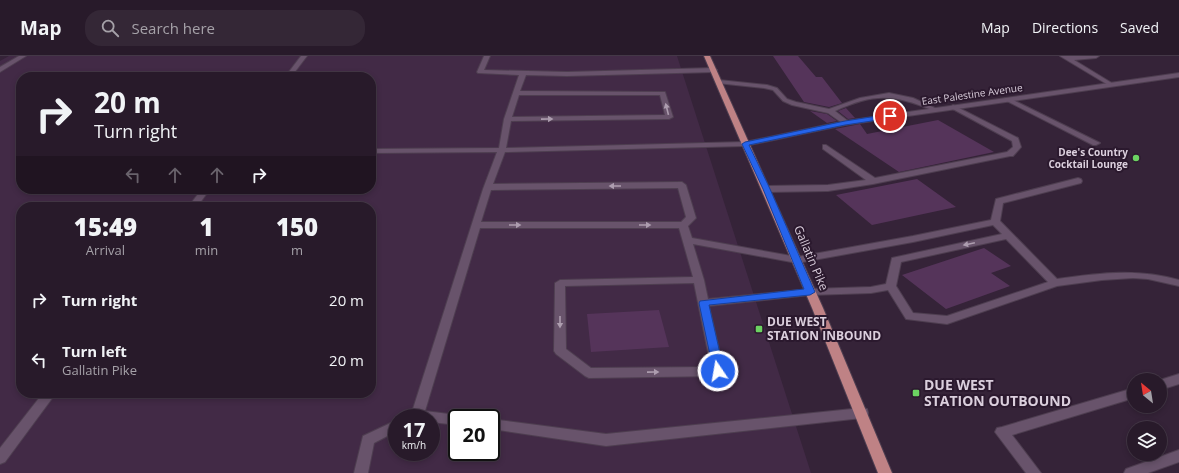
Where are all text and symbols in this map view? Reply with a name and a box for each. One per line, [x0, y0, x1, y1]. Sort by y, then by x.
search box [85, 10, 365, 46]
text: Map [20, 15, 61, 41]
icon: search [99, 17, 121, 39]
text: Search here [131, 18, 215, 38]
text: Map [981, 18, 1010, 37]
text: Directions [1032, 18, 1098, 37]
text: Saved [1120, 18, 1159, 37]
street label: East Palestine Avenue [921, 80, 1024, 108]
text: 20 m [94, 83, 161, 121]
icon: right [28, 88, 80, 140]
pin [873, 99, 907, 133]
one-way arrow [663, 103, 669, 115]
icon: arrive [879, 105, 901, 127]
one-way arrow [541, 116, 554, 122]
text: Turn right [94, 119, 177, 143]
place label: Dee's Country Cocktail Lounge [1048, 145, 1128, 171]
marker: Dee's Country Cocktail Lounge [1131, 153, 1141, 163]
icon: left [122, 164, 144, 186]
icon: ahead [164, 164, 186, 186]
icon: ahead [206, 164, 228, 186]
icon: right [248, 164, 270, 186]
one-way arrow [608, 183, 621, 189]
text: 15:49 [74, 210, 137, 243]
text: 1 [199, 210, 214, 243]
text: 150 [276, 210, 318, 243]
one-way arrow [509, 222, 522, 228]
one-way arrow [639, 222, 652, 228]
street label: Gallatin Pike [790, 223, 833, 293]
text: Arrival [86, 241, 125, 259]
text: min [195, 241, 218, 259]
text: m [291, 241, 303, 259]
one-way arrow [963, 242, 975, 248]
icon: right [28, 289, 50, 311]
text: Turn right [62, 290, 137, 310]
text: 20 m [329, 290, 364, 310]
place label: DUE WEST STATION INBOUND [767, 313, 881, 344]
one-way arrow [557, 316, 563, 329]
marker: DUE WEST STATION INBOUND [754, 324, 764, 334]
text: Turn left [62, 341, 127, 361]
icon: left [28, 349, 50, 371]
text: 20 m [329, 350, 364, 370]
position arrow [697, 350, 739, 392]
text: Gallatin Pike [62, 361, 137, 379]
one-way arrow [647, 369, 660, 375]
north arrow [1127, 373, 1167, 413]
map controls [1127, 373, 1167, 461]
place label: DUE WEST STATION OUTBOUND [924, 375, 1071, 410]
marker: DUE WEST STATION OUTBOUND [911, 388, 921, 398]
speed limit sign: 20 [448, 409, 500, 461]
text: 17 [403, 416, 425, 443]
button: layers [1127, 421, 1167, 461]
text: km/h [402, 438, 426, 452]

